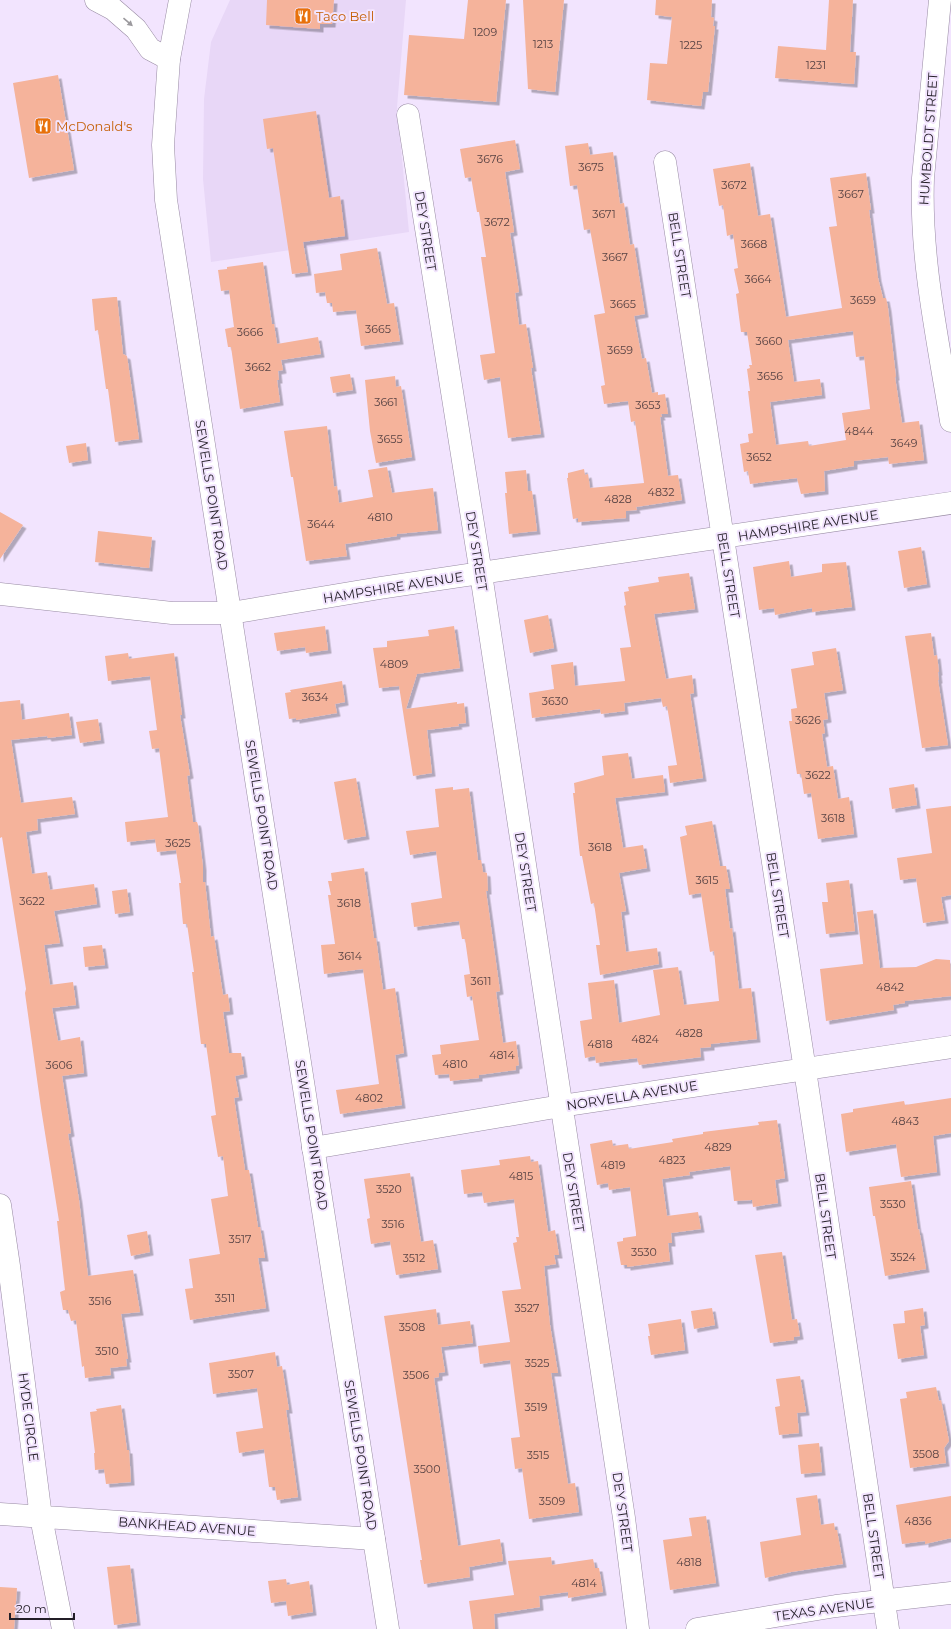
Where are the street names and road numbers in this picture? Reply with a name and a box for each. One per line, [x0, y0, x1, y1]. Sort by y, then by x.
street label: HUMBOLDT STREET [915, 72, 941, 206]
street label: DEY STREET [412, 190, 440, 273]
street label: BELL STREET [665, 211, 695, 300]
street label: SEWELLS POINT ROAD [192, 419, 232, 572]
street label: HAMPSHIRE AVENUE [737, 506, 879, 544]
street label: DEY STREET [463, 510, 491, 593]
street label: BELL STREET [714, 531, 744, 620]
street label: HAMPSHIRE AVENUE [322, 568, 464, 606]
street label: SEWELLS POINT ROAD [242, 739, 282, 892]
street label: DEY STREET [512, 831, 540, 914]
street label: BELL STREET [763, 851, 793, 940]
street label: SEWELLS POINT ROAD [292, 1059, 332, 1212]
street label: NORVELLA AVENUE [565, 1077, 699, 1113]
street label: DEY STREET [560, 1151, 588, 1234]
street label: BELL STREET [812, 1172, 840, 1261]
street label: HYDE CIRCLE [16, 1372, 42, 1462]
street label: SEWELLS POINT ROAD [341, 1379, 381, 1532]
street label: DEY STREET [609, 1471, 637, 1554]
street label: BELL STREET [860, 1492, 888, 1581]
street label: BANKHEAD AVENUE [118, 1513, 256, 1539]
street label: TEXAS AVENUE [773, 1594, 875, 1624]

